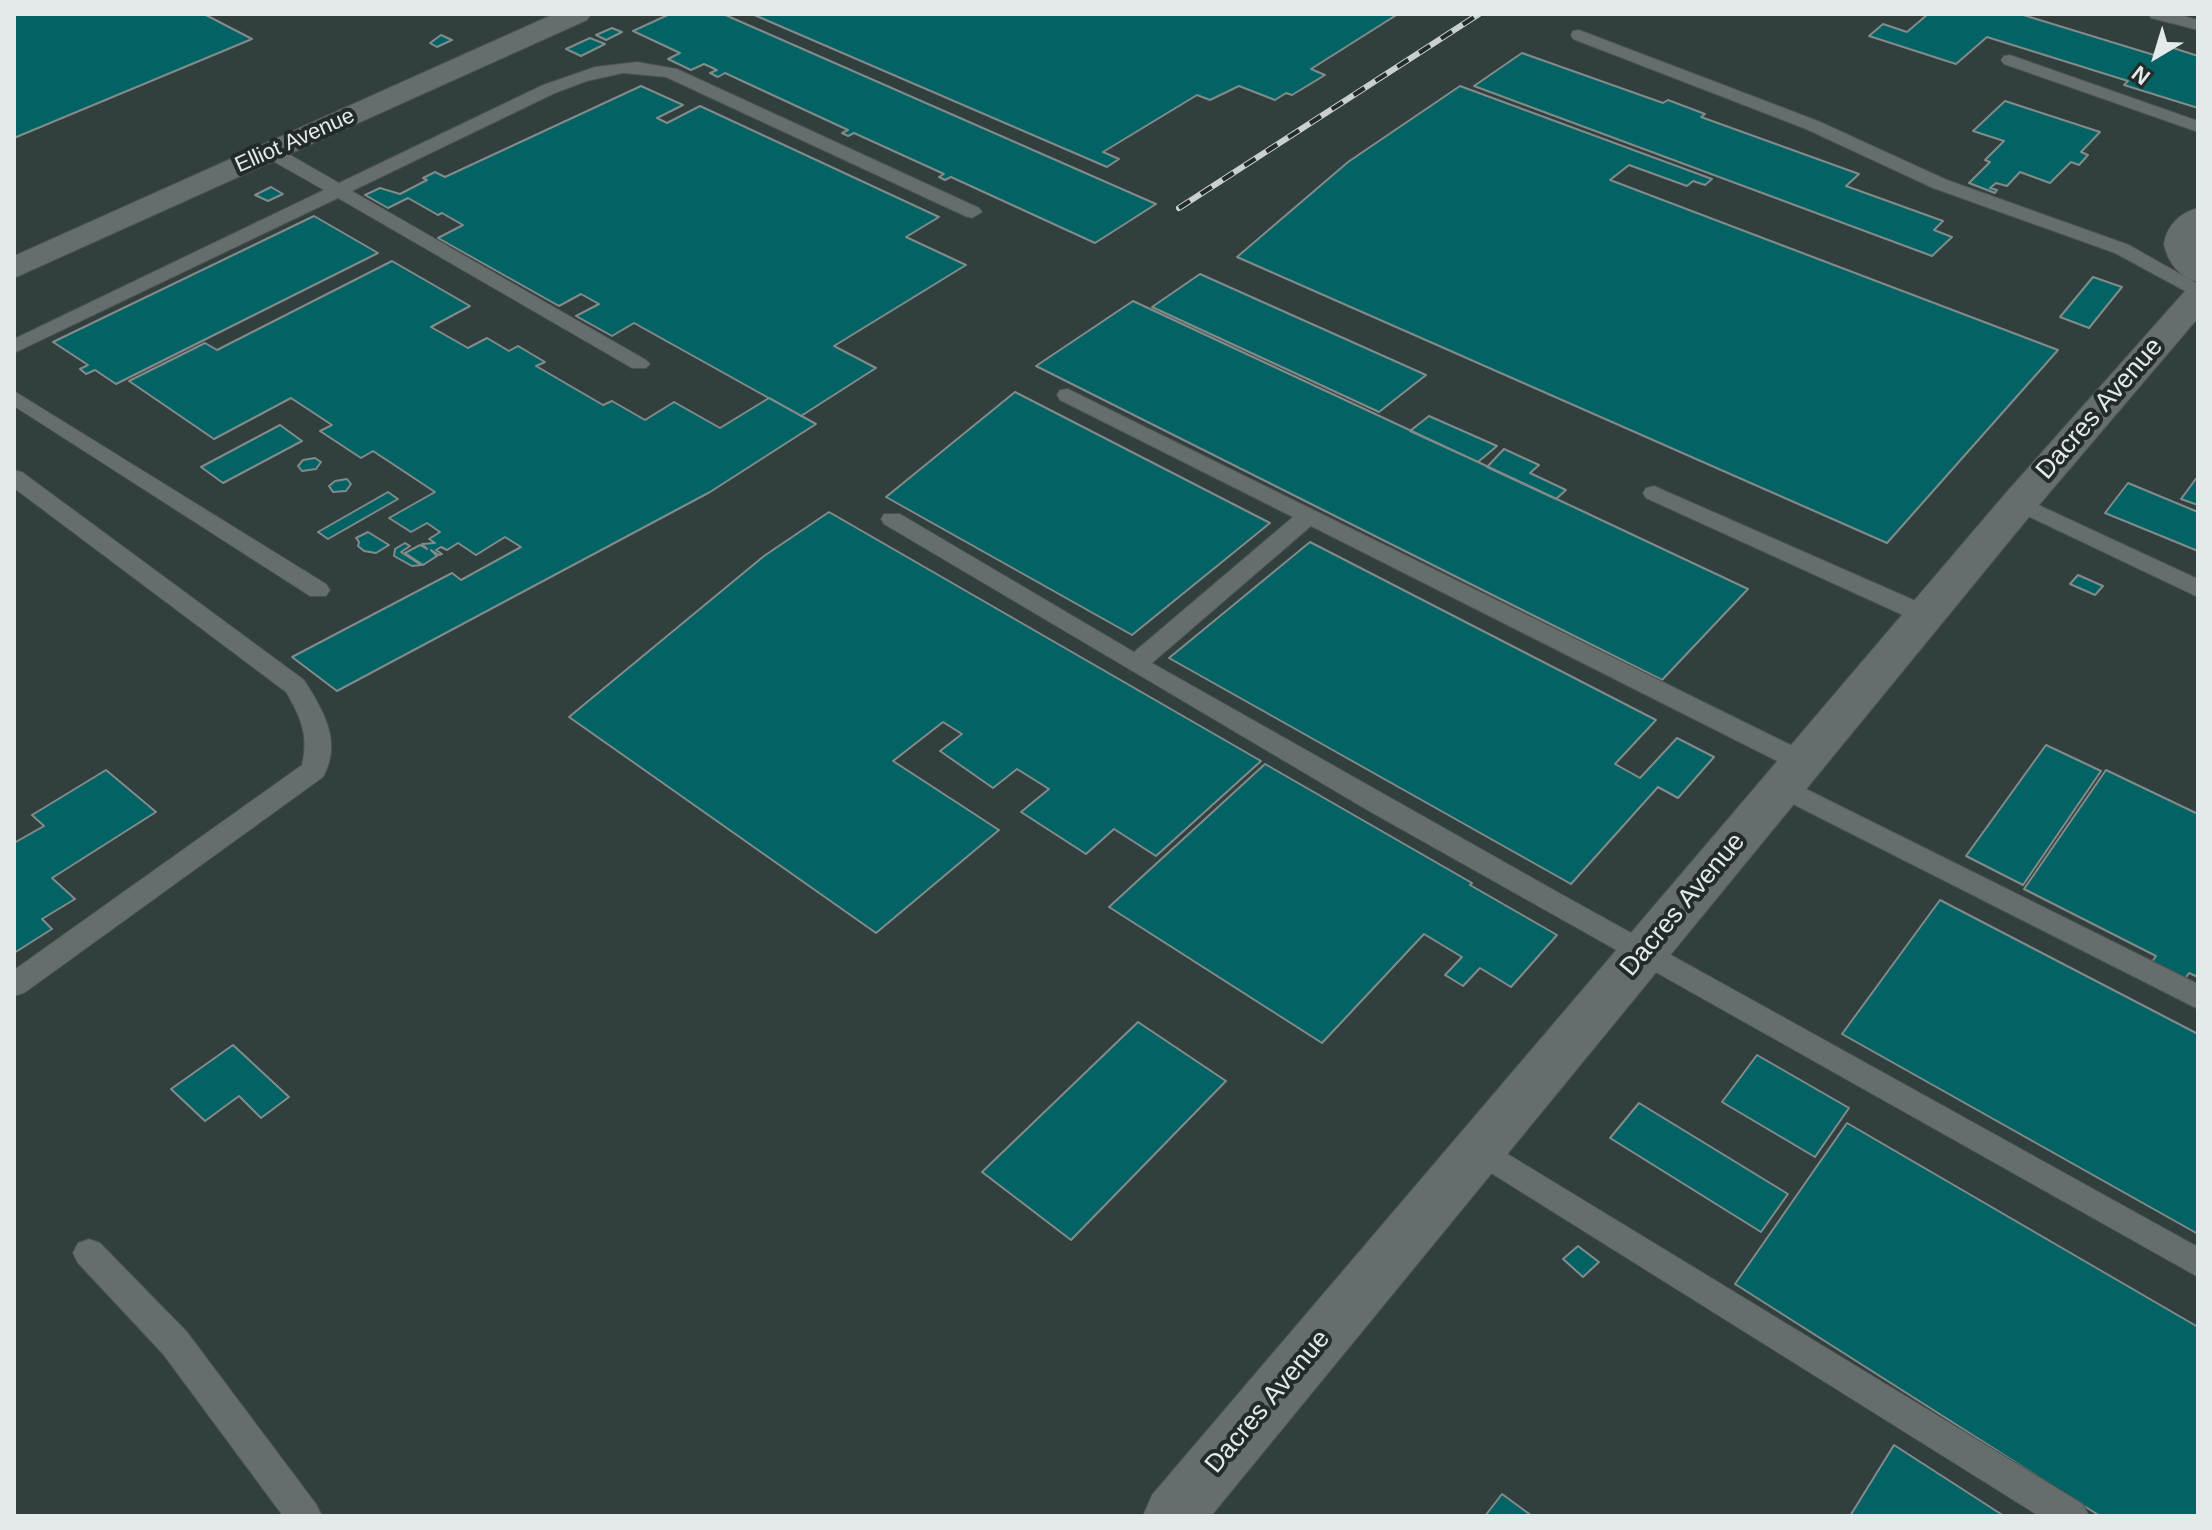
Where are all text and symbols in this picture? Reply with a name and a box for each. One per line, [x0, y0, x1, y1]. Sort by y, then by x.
north arrow [2116, 16, 2196, 96]
text: N [2127, 61, 2155, 90]
street label: Elliot Avenue [231, 103, 359, 179]
street label: Dacres Avenue [2030, 332, 2170, 486]
street label: Dacres Avenue [1614, 827, 1752, 983]
street label: Dacres Avenue [1199, 1324, 1337, 1480]

